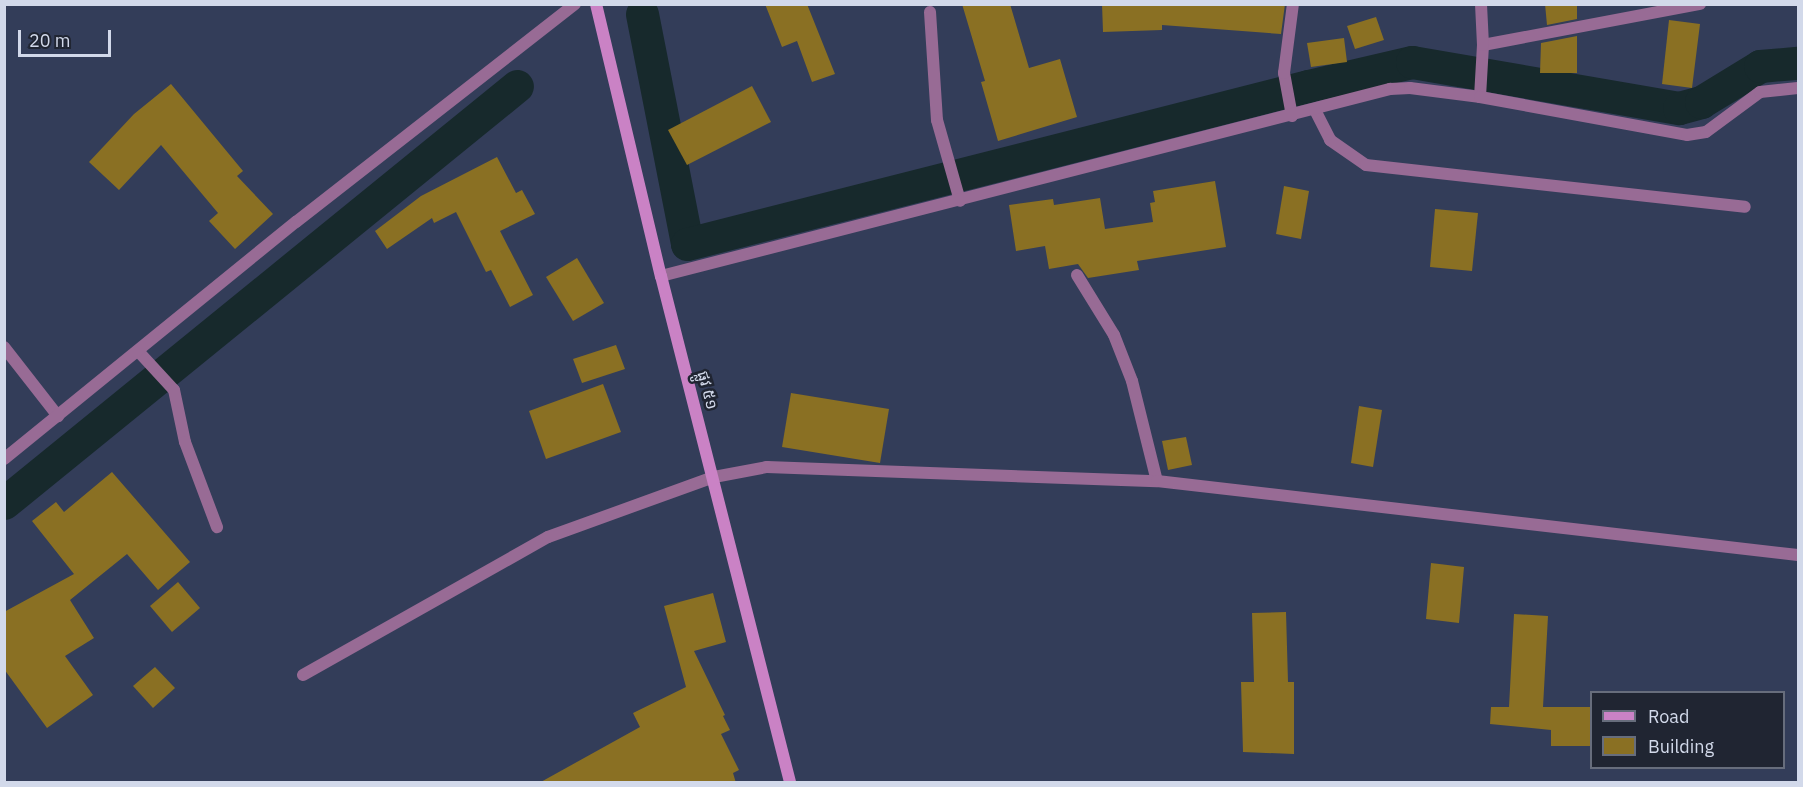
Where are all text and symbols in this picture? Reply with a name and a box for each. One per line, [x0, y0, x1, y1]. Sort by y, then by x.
scale bar [21, 18, 114, 56]
text: 20 m [29, 29, 71, 52]
street label: ផ្លូវ ៥១ [694, 368, 722, 412]
legend [1590, 691, 1785, 769]
text: Road [1648, 705, 1689, 728]
text: Building [1648, 735, 1714, 758]

